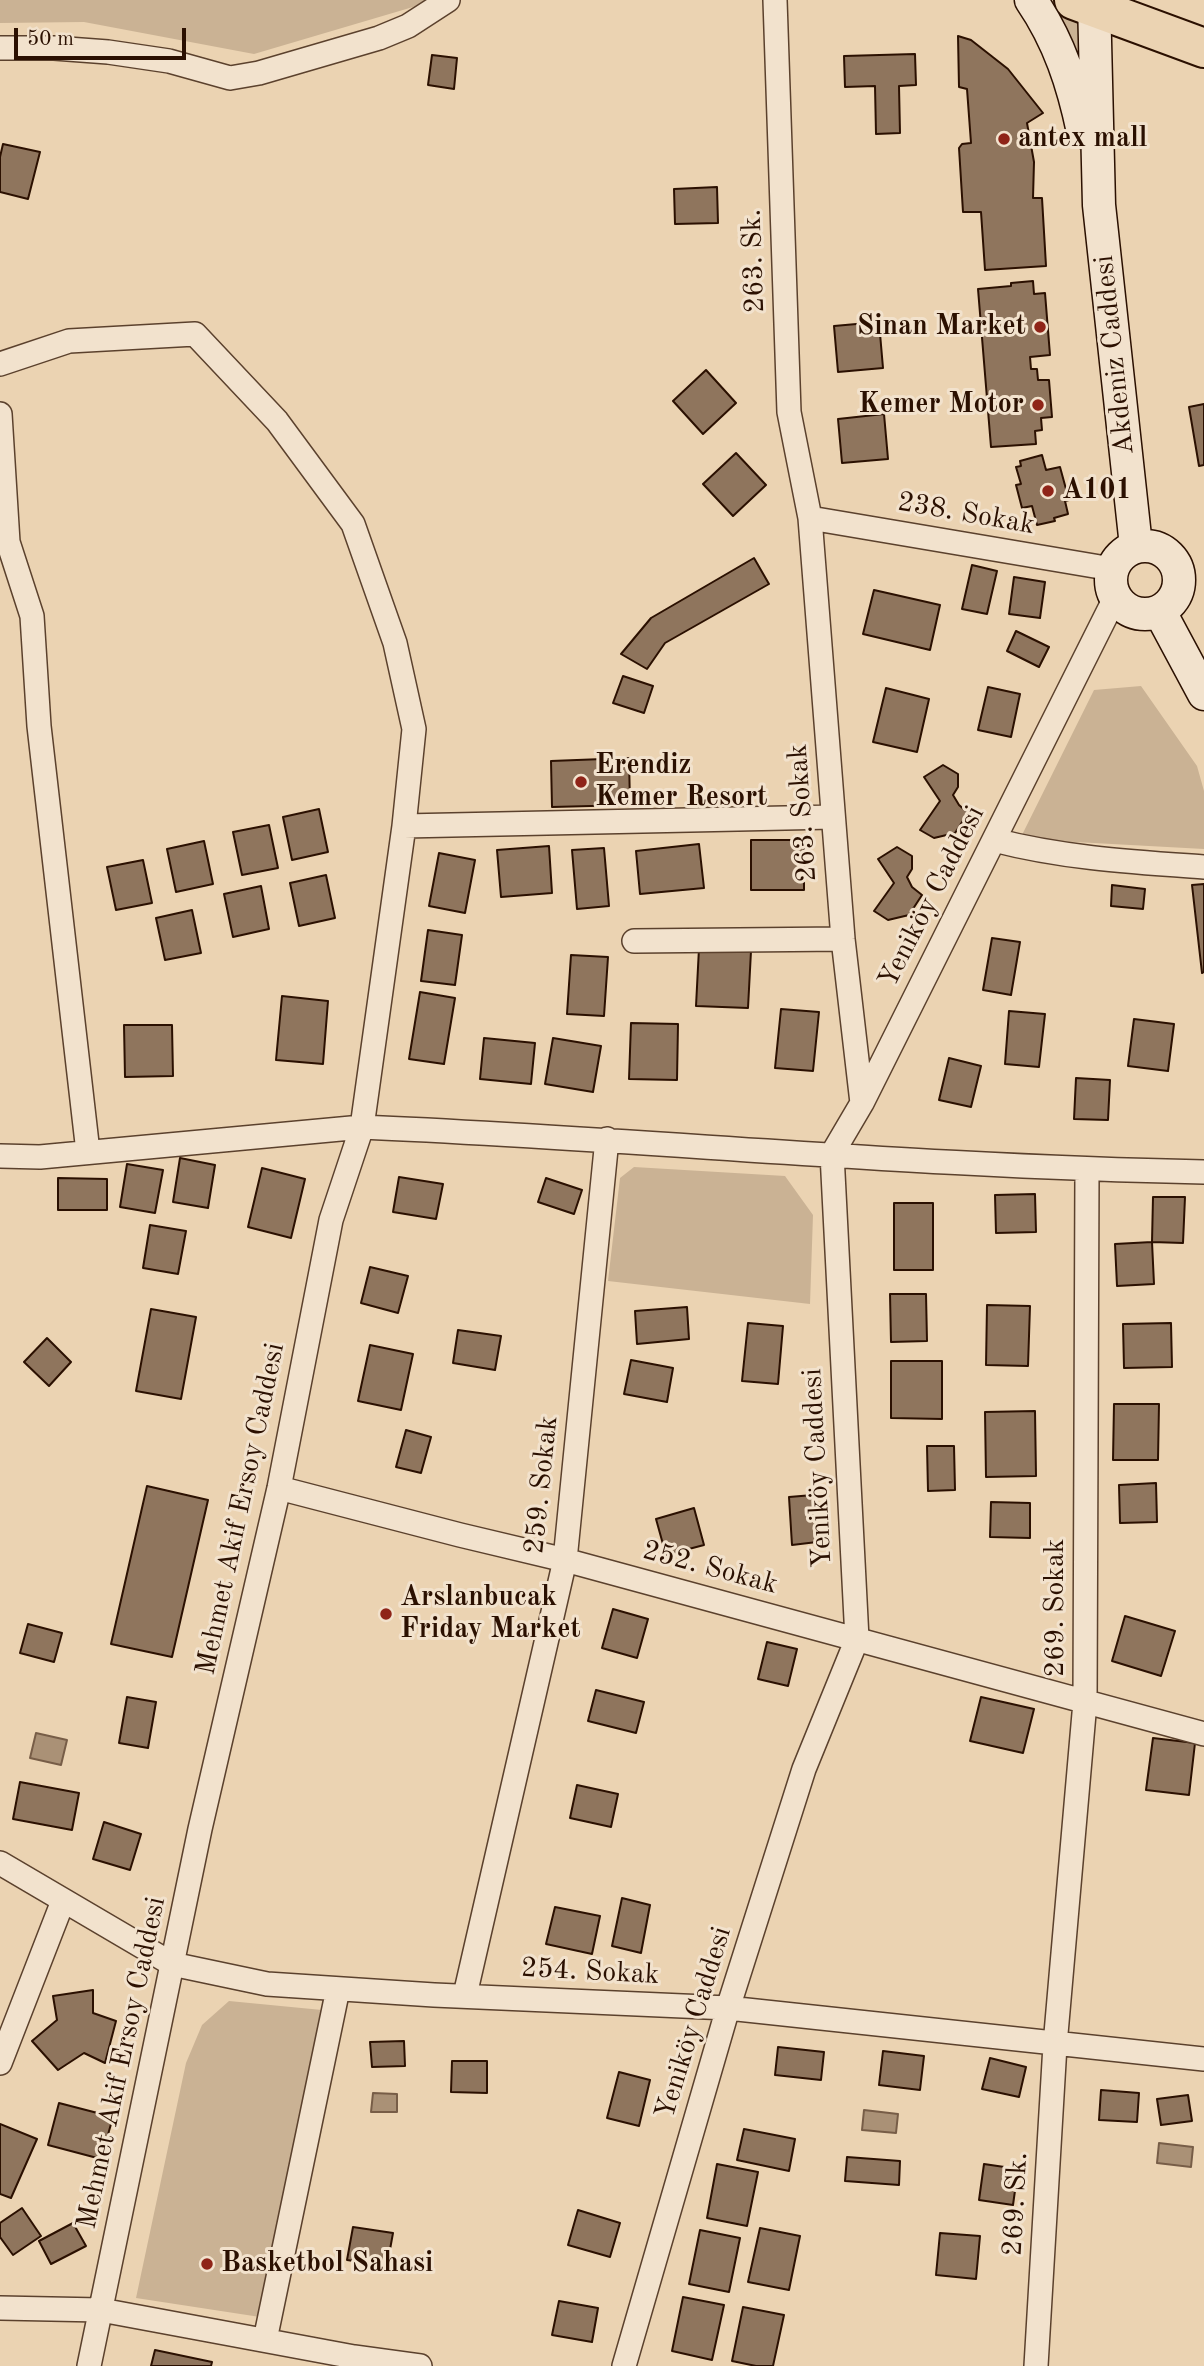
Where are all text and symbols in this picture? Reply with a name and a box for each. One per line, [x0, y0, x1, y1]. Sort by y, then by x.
scale bar [18, 14, 189, 58]
text: 50 m [27, 29, 74, 50]
place label: antex mall [1018, 122, 1147, 156]
marker: antex mall [996, 131, 1012, 147]
street label: 263. Sk. [735, 208, 773, 314]
street label: Akdeniz Caddesi [1088, 253, 1142, 457]
place label: Sinan Market [857, 310, 1026, 344]
marker: Sinan Market [1032, 319, 1048, 335]
place label: Kemer Motor [858, 388, 1024, 422]
marker: Kemer Motor [1030, 397, 1046, 413]
place label: A101 [1062, 474, 1132, 508]
marker: A101 [1040, 483, 1056, 499]
street label: 238. Sokak [895, 485, 1037, 543]
street label: 263. Sokak [781, 743, 825, 883]
place label: Erendiz Kemer Resort [595, 749, 768, 815]
marker: Erendiz Kemer Resort [573, 774, 589, 790]
street label: Yeniköy Caddesi [872, 801, 992, 993]
street label: Mehmet Akif Ersoy Caddesi [189, 1340, 293, 1678]
street label: Yeniköy Caddesi [796, 1368, 840, 1568]
street label: 259. Sokak [518, 1414, 566, 1556]
street label: 252. Sokak [639, 1534, 781, 1602]
street label: 269. Sokak [1039, 1539, 1073, 1677]
place label: Arslanbucak Friday Market [400, 1581, 581, 1647]
marker: Arslanbucak Friday Market [378, 1606, 394, 1622]
street label: Mehmet Akif Ersoy Caddesi [70, 1894, 174, 2232]
street label: Yeniköy Caddesi [649, 1923, 739, 2123]
street label: 254. Sokak [520, 1952, 660, 1992]
street label: 269. Sk. [996, 2151, 1036, 2257]
place label: Basketbol Sahasi [221, 2247, 433, 2281]
marker: Basketbol Sahasi [199, 2256, 215, 2272]

